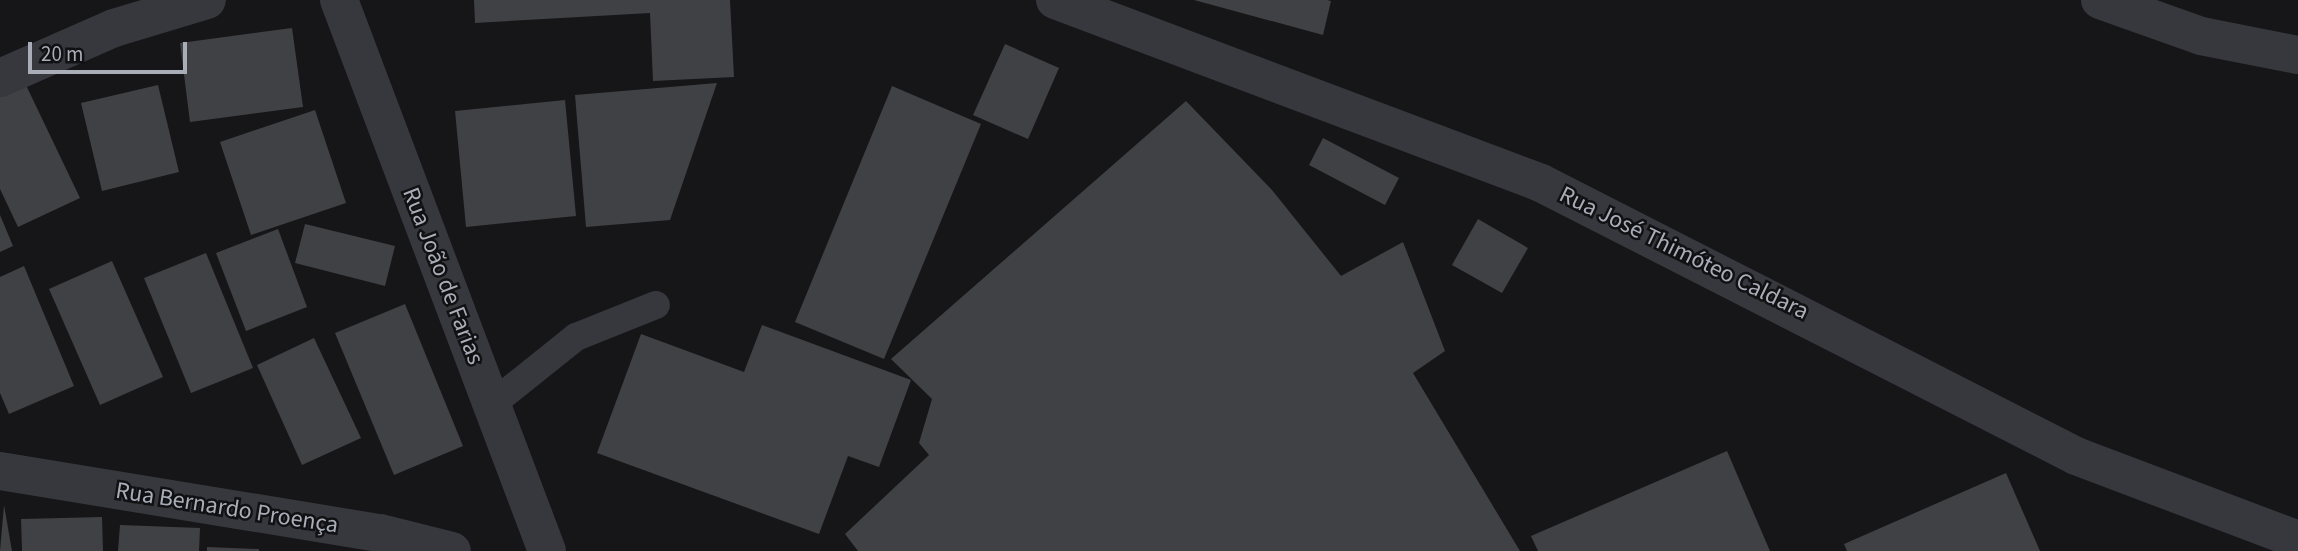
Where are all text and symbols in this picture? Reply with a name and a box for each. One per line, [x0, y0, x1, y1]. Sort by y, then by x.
scale bar [32, 28, 191, 72]
text: 20 m [41, 39, 83, 69]
street label: Rua José Thimóteo Caldara [1555, 180, 1813, 326]
street label: Rua João de Farias [396, 183, 490, 369]
street label: Rua Bernardo Proença [114, 476, 340, 540]

